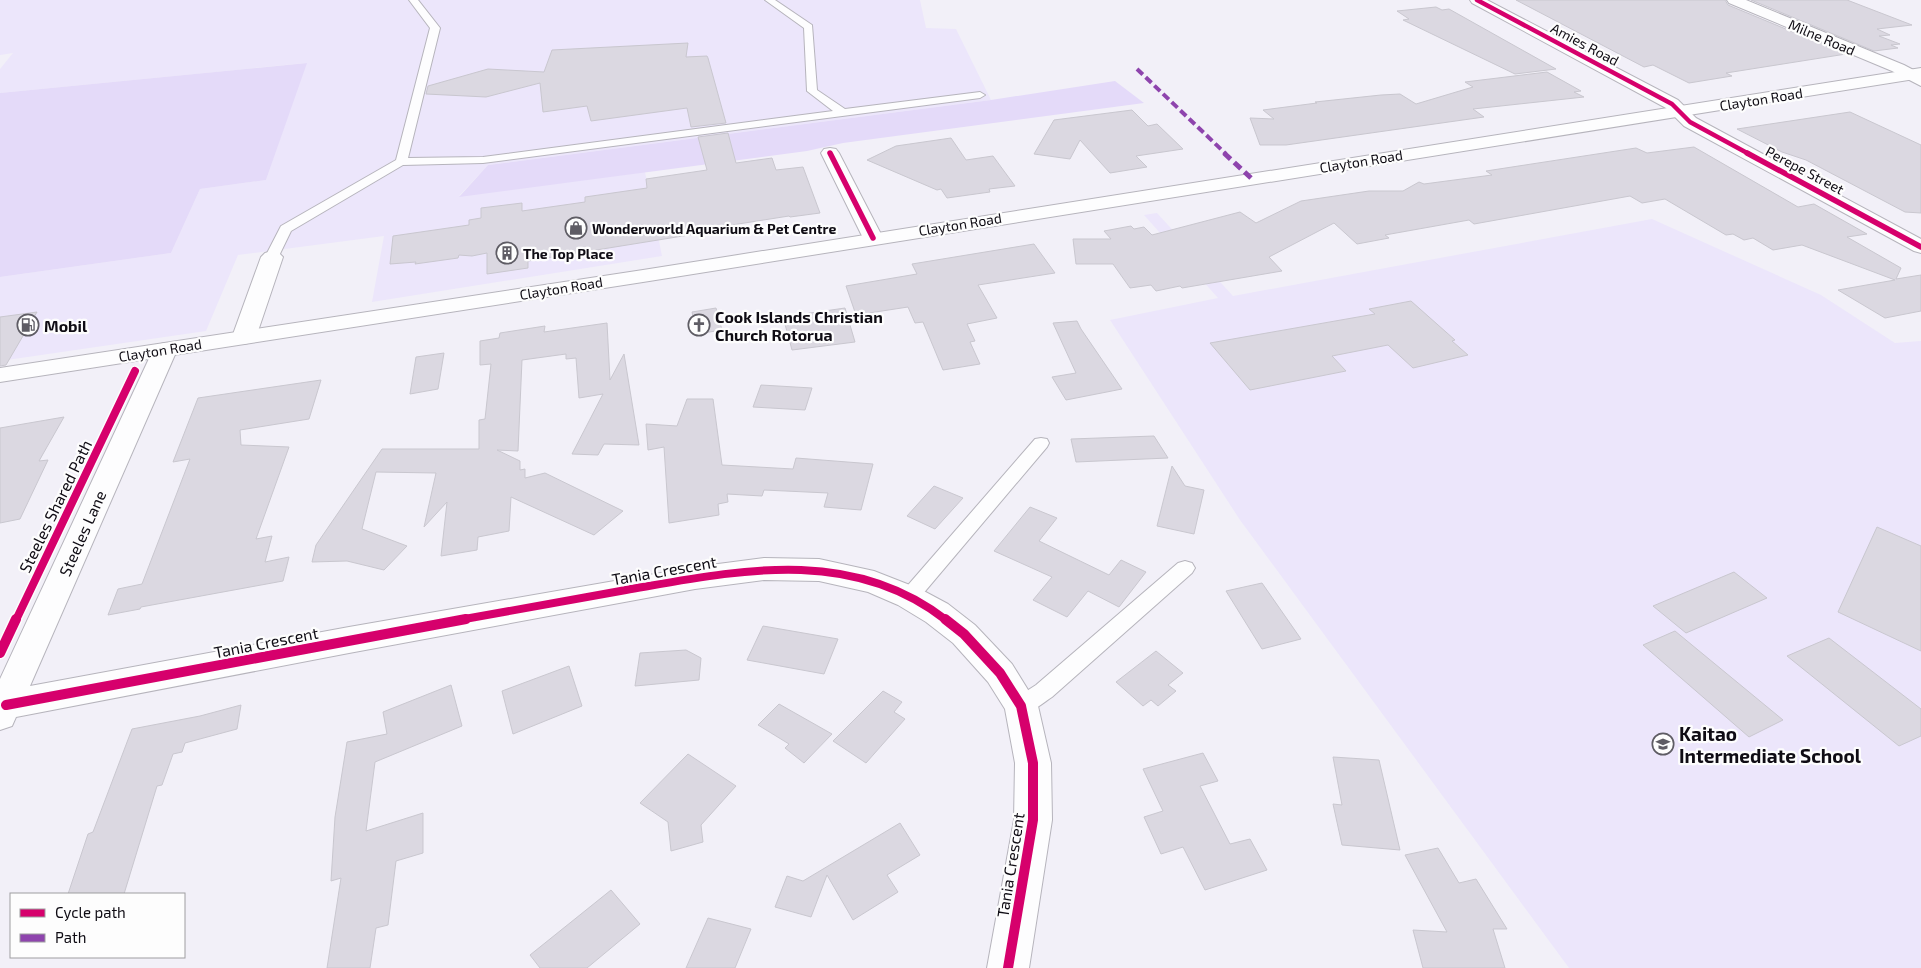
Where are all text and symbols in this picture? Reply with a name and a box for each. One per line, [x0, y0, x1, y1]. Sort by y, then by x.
street label: Milne Road [1786, 15, 1858, 59]
street label: Amies Road [1548, 19, 1622, 69]
street label: Clayton Road [1718, 84, 1804, 114]
street label: Perepe Street [1763, 142, 1847, 198]
street label: Clayton Road [1318, 146, 1404, 176]
street label: Clayton Road [917, 209, 1003, 239]
shop icon: Wonderworld Aquarium & Pet Centre [564, 216, 588, 240]
place label: Wonderworld Aquarium & Pet Centre [592, 220, 836, 237]
building icon: The Top Place [495, 241, 519, 265]
place label: The Top Place [523, 245, 613, 262]
street label: Clayton Road [518, 273, 604, 303]
place label: Cook Islands Christian Church Rotorua [715, 307, 883, 344]
fuel station icon: Mobil [16, 313, 40, 337]
church icon: Cook Islands Christian Church Rotorua [687, 313, 711, 337]
place label: Mobil [44, 316, 88, 335]
street label: Clayton Road [117, 335, 203, 365]
street label: Steeles Shared Path [15, 437, 95, 575]
street label: Steeles Lane [55, 487, 109, 579]
street label: Tania Crescent [610, 551, 718, 589]
street label: Tania Crescent [212, 623, 320, 661]
place label: Kaitao Intermediate School [1679, 722, 1862, 767]
school or university icon: Kaitao Intermediate School [1651, 732, 1675, 756]
street label: Tania Crescent [992, 811, 1028, 919]
legend [10, 893, 185, 958]
text: Cycle path [55, 903, 126, 921]
text: Path [55, 928, 86, 946]

